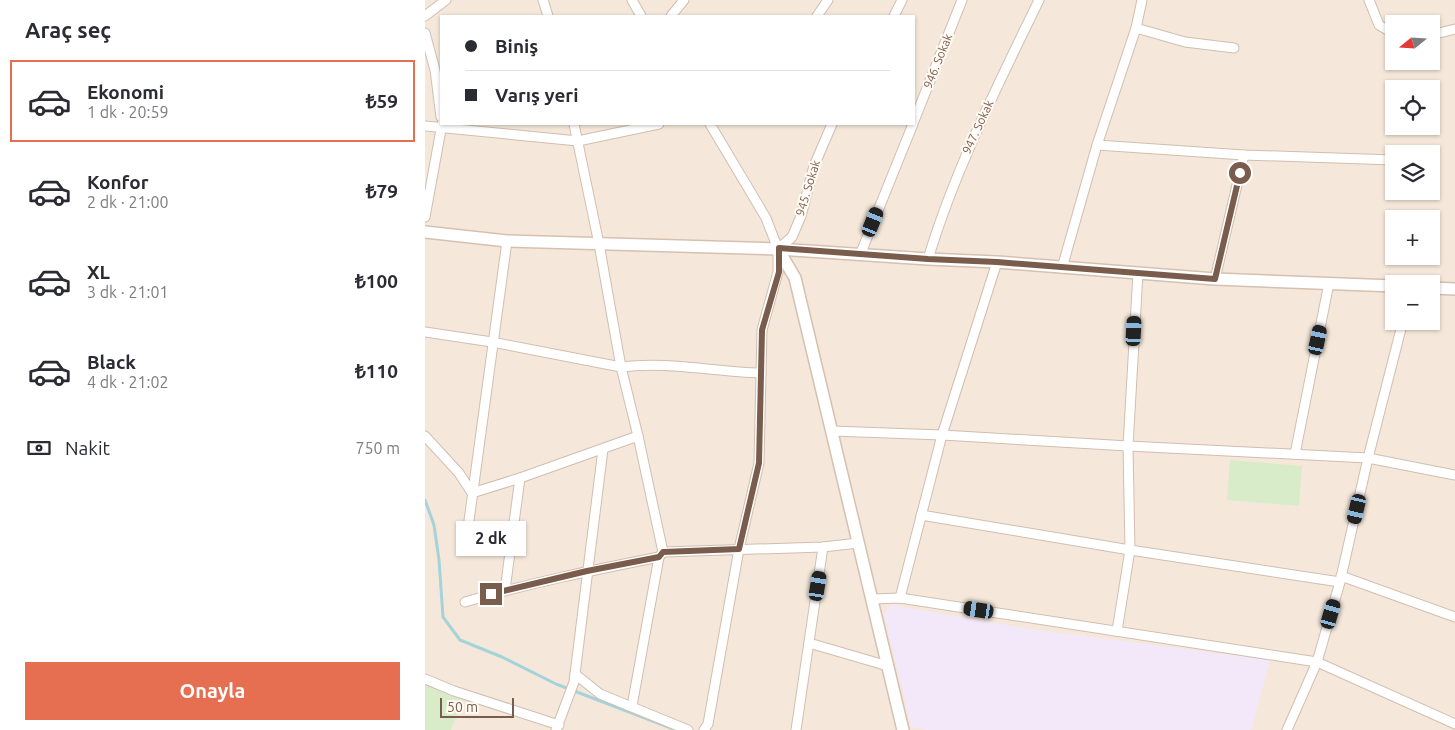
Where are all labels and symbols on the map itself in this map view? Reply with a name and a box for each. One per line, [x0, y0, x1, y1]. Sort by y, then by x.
north arrow [1385, 15, 1440, 70]
street label: 946. Sokak [921, 32, 954, 90]
street label: 947. Sokak [959, 98, 996, 156]
street label: 945. Sokak [793, 158, 822, 217]
route start [1229, 162, 1251, 184]
car [860, 205, 885, 239]
car [1125, 316, 1142, 346]
car [1307, 324, 1328, 356]
car [1346, 493, 1367, 525]
callout: 2 dk [456, 522, 526, 556]
car [808, 570, 827, 602]
route end [480, 583, 502, 605]
car [1319, 598, 1342, 630]
car [963, 600, 994, 620]
scale bar [440, 695, 514, 718]

